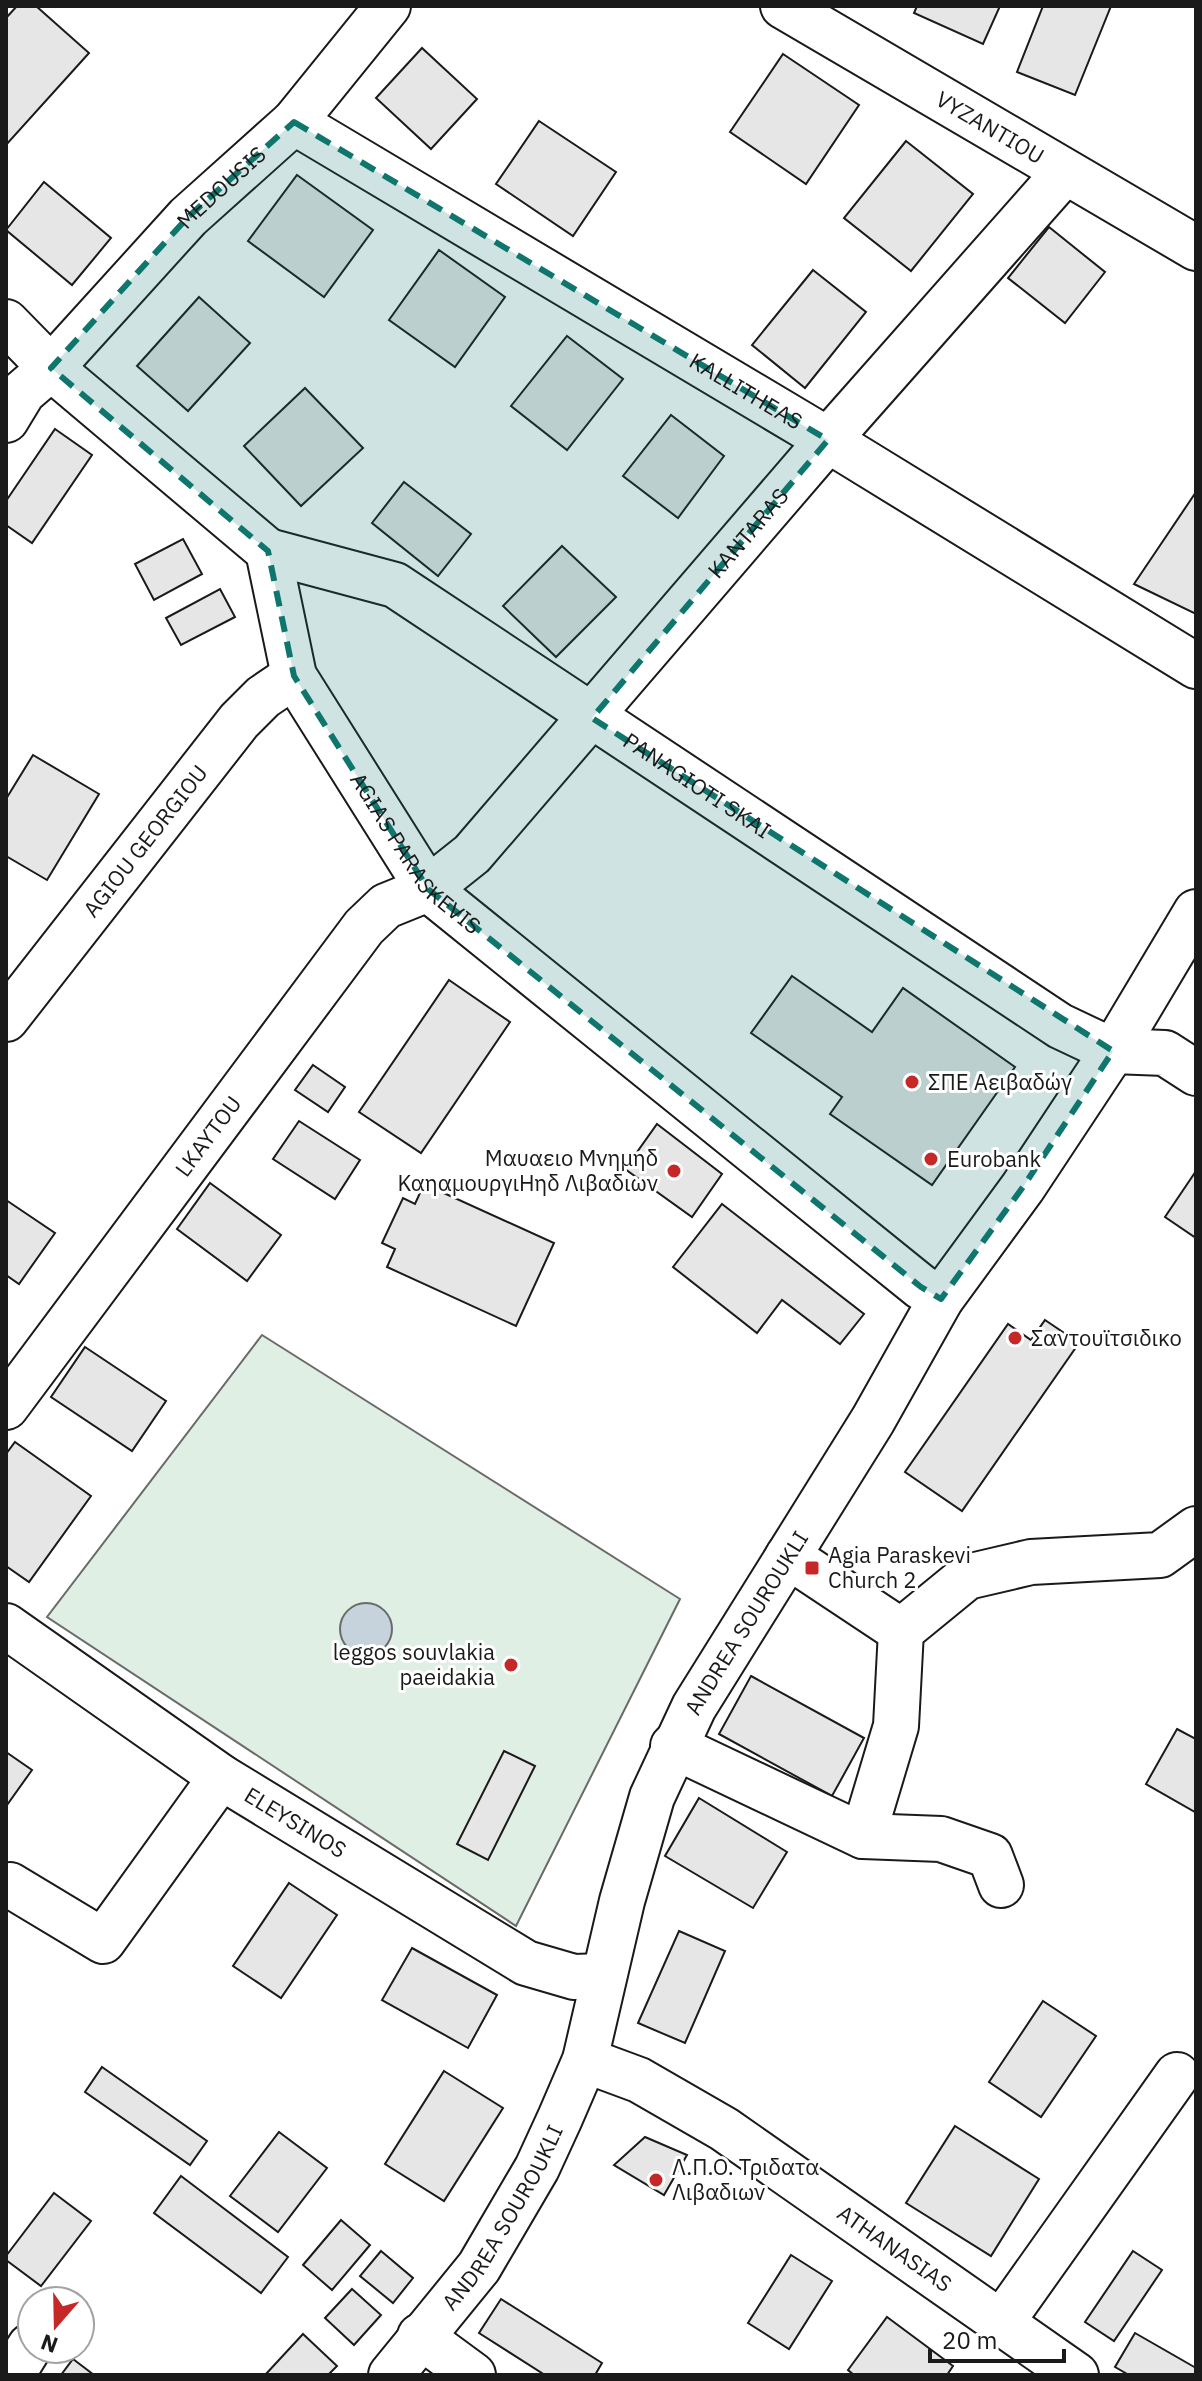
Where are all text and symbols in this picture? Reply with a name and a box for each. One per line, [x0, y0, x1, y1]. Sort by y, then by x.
street label: VYZANTIOU [931, 84, 1050, 170]
street label: MEDOUSIS [170, 139, 272, 234]
street label: KALLITHEAS [684, 346, 808, 436]
street label: KANTARAS [701, 482, 794, 584]
street label: PANAGIOTI SKAI [618, 726, 777, 844]
street label: AGIOU GEORGIOU [76, 759, 213, 923]
street label: AGIAS PARASKEVIS [344, 767, 487, 940]
place label: ΣΠΕ Αειβαδώγ [928, 1067, 1072, 1096]
marker: ΣΠΕ Αειβαδώγ [903, 1073, 921, 1091]
street label: LKAYTOU [168, 1090, 247, 1182]
place label: Μαυαειο Μνημηδ ΚαηαμουργιΗηδ Λιβαδιων [397, 1143, 658, 1197]
place label: Eurobank [947, 1144, 1042, 1173]
marker: Eurobank [922, 1150, 940, 1168]
marker: Μαυαειο Μνημηδ ΚαηαμουργιΗηδ Λιβαδιων [665, 1162, 683, 1180]
place label: Σαντουϊτσιδικο [1031, 1323, 1182, 1352]
marker: Σαντουϊτσιδικο [1006, 1329, 1024, 1347]
street label: ANDREA SOUROUKLI [677, 1525, 814, 1719]
place label: Agia Paraskevi Church 2 [828, 1540, 971, 1594]
marker: Agia Paraskevi Church 2 [803, 1559, 821, 1577]
place label: leggos souvlakia paeidakia [333, 1637, 495, 1691]
marker: leggos souvlakia paeidakia [502, 1656, 520, 1674]
street label: ELEYSINOS [239, 1780, 352, 1864]
street label: ANDREA SOUROUKLI [435, 2120, 569, 2316]
place label: Λ.Π.Ο. Τριδατα Λιβαδιων [672, 2152, 819, 2206]
marker: Λ.Π.Ο. Τριδατα Λιβαδιων [647, 2171, 665, 2189]
street label: ATHANASIAS [832, 2198, 958, 2298]
north arrow [16, 2285, 96, 2365]
scale bar [930, 2313, 1064, 2363]
text: 20 m [942, 2324, 997, 2356]
text: N [37, 2328, 61, 2361]

